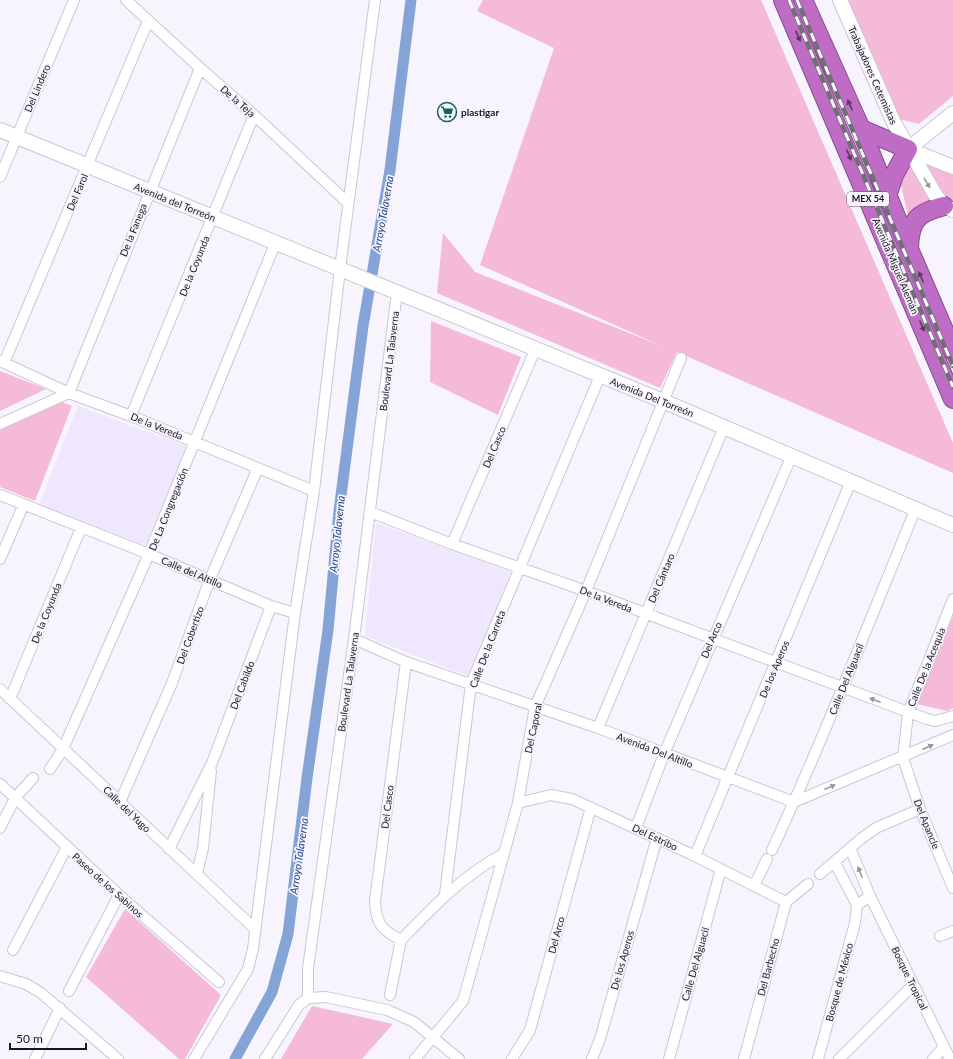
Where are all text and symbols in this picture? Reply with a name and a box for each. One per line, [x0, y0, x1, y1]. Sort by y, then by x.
street label: Trabajadores Cetemistas [846, 24, 900, 126]
one-way arrow [795, 30, 801, 41]
street label: Del Lindero [22, 62, 53, 114]
street label: De la Teja [218, 83, 258, 119]
one-way arrow [847, 99, 853, 111]
supermarket icon: plastigar [436, 101, 458, 123]
place label: plastigar [461, 106, 499, 118]
one-way arrow [847, 150, 853, 162]
street label: Del Farol [64, 172, 90, 212]
water label: Arroyo Talaverna [369, 174, 396, 254]
one-way arrow [924, 177, 931, 189]
street label: Avenida del Torreón [132, 180, 218, 224]
road number: MEX 54 [847, 192, 889, 206]
street label: De la Fanega [117, 202, 149, 258]
street label: Avenida Miguel Alemán [870, 216, 922, 316]
street label: De la Coyunda [176, 234, 212, 298]
one-way arrow [918, 271, 924, 283]
street label: Boulevard La Talaverna [377, 310, 401, 412]
one-way arrow [920, 321, 926, 333]
street label: Avenida Del Torreón [608, 375, 696, 419]
street label: De la Vereda [129, 410, 185, 442]
street label: Del Casco [480, 424, 508, 470]
street label: De La Congregación [146, 466, 190, 552]
water label: Arroyo Talaverna [326, 495, 347, 574]
street label: Del Cántaro [645, 551, 677, 605]
street label: Calle del Altillo [160, 554, 225, 590]
street label: De la Coyunda [28, 581, 64, 645]
street label: De la Vereda [578, 583, 634, 615]
street label: Del Cobertizo [174, 604, 206, 666]
street label: Calle De la Carreta [467, 609, 507, 689]
street label: Del Arco [698, 620, 724, 660]
street label: Calle De la Acequia [905, 626, 947, 708]
street label: Boulevard La Talaverna [335, 631, 361, 733]
street label: De los Aperos [757, 639, 791, 699]
street label: Calle Del Alguacil [826, 642, 866, 716]
street label: Del Cabildo [227, 659, 257, 711]
one-way arrow [869, 696, 881, 702]
street label: Del Caporal [522, 702, 544, 754]
street label: Avenida Del Altillo [615, 730, 695, 770]
one-way arrow [922, 744, 933, 750]
street label: Calle del Yugo [101, 783, 153, 835]
street label: Del Casco [378, 784, 396, 830]
one-way arrow [825, 784, 837, 790]
street label: Del Apancle [912, 797, 942, 851]
water label: Arroyo Talaverna [287, 817, 310, 896]
street label: Del Estribo [630, 821, 680, 853]
street label: Paseo de los Sabinos [70, 850, 146, 920]
one-way arrow [857, 866, 863, 878]
street label: Del Arco [545, 915, 567, 955]
street label: Calle Del Alguacil [679, 926, 711, 1002]
street label: De los Aperos [608, 929, 636, 991]
street label: Del Barbecho [754, 936, 782, 997]
street label: Bosque de México [823, 941, 855, 1023]
street label: Bosque Tropical [889, 944, 931, 1012]
scale bar [10, 1025, 86, 1051]
text: 50 m [16, 1031, 43, 1046]

